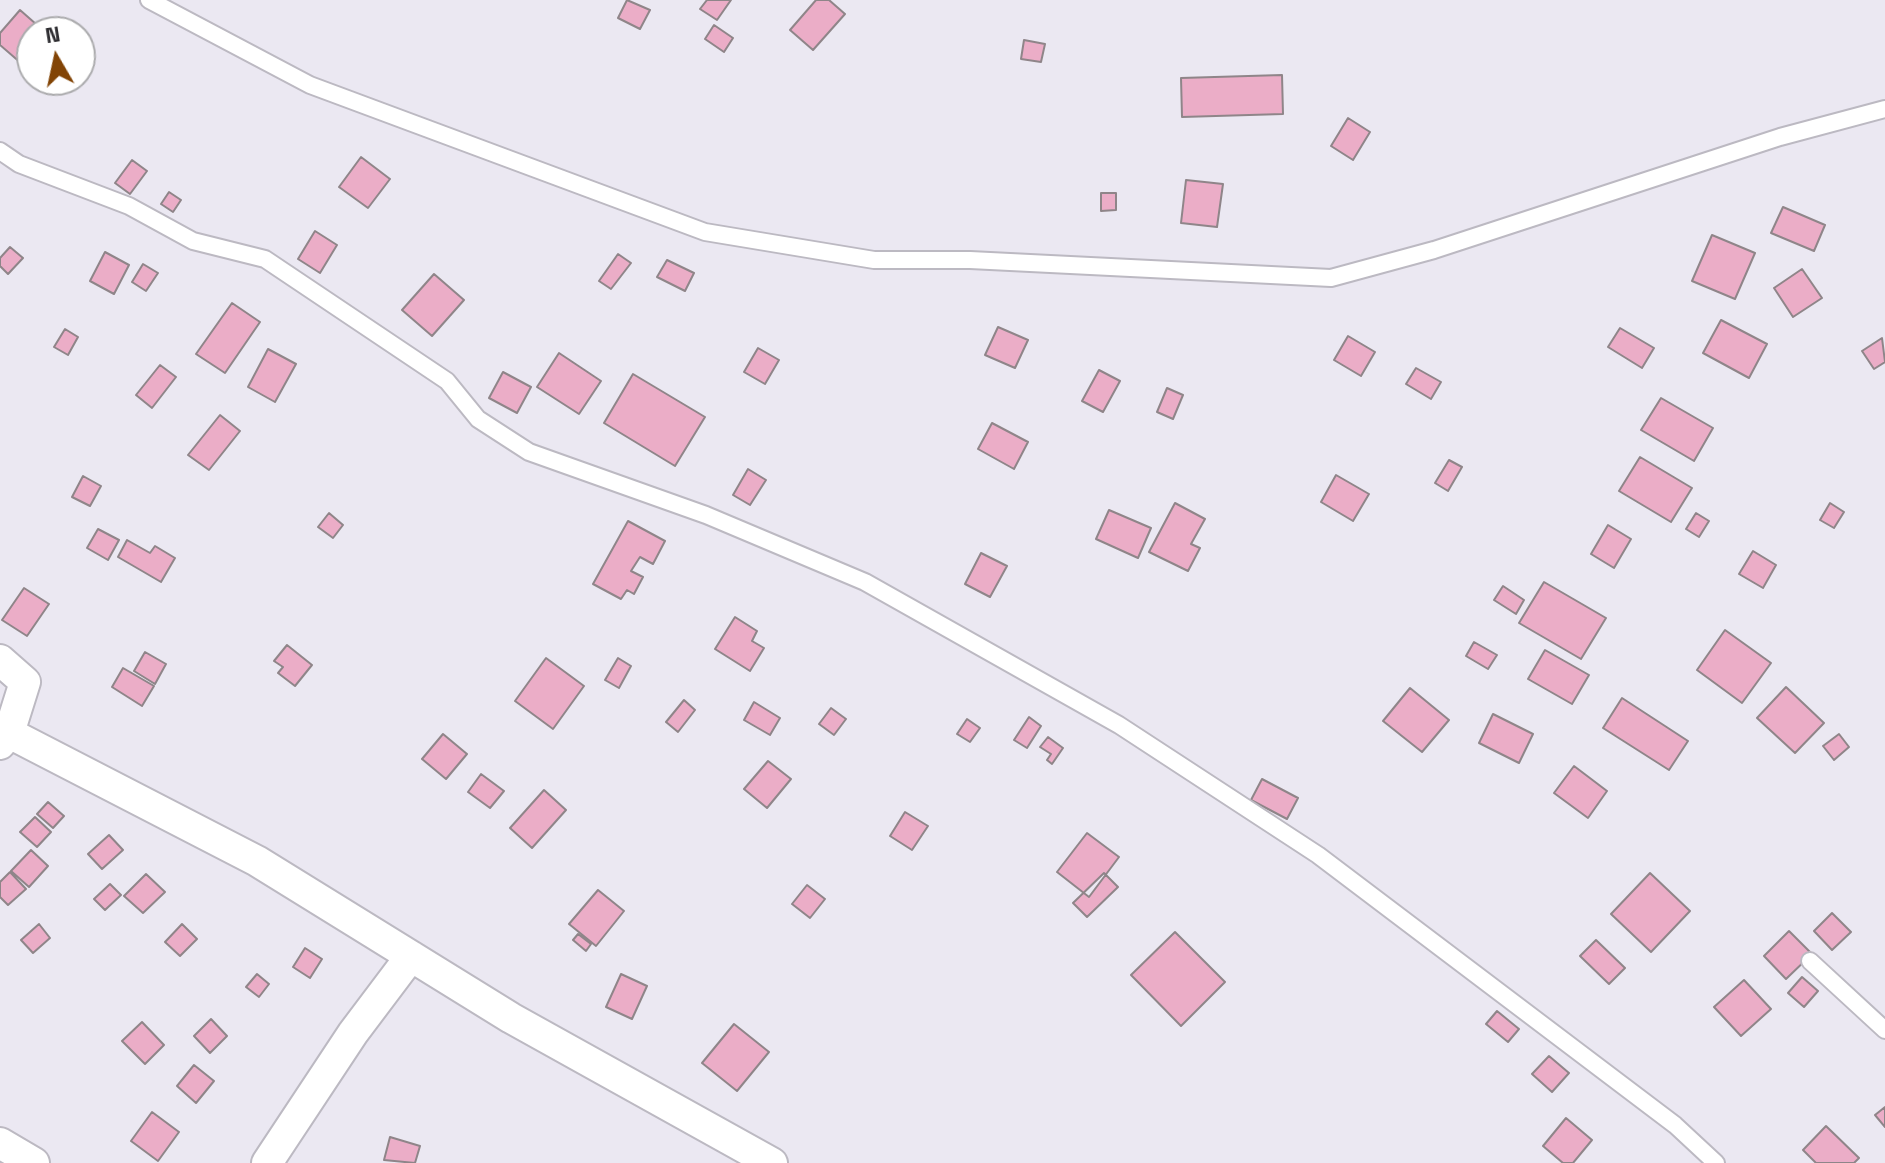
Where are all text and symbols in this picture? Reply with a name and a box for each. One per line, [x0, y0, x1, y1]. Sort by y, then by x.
north arrow [16, 16, 96, 96]
text: N [43, 19, 62, 49]

